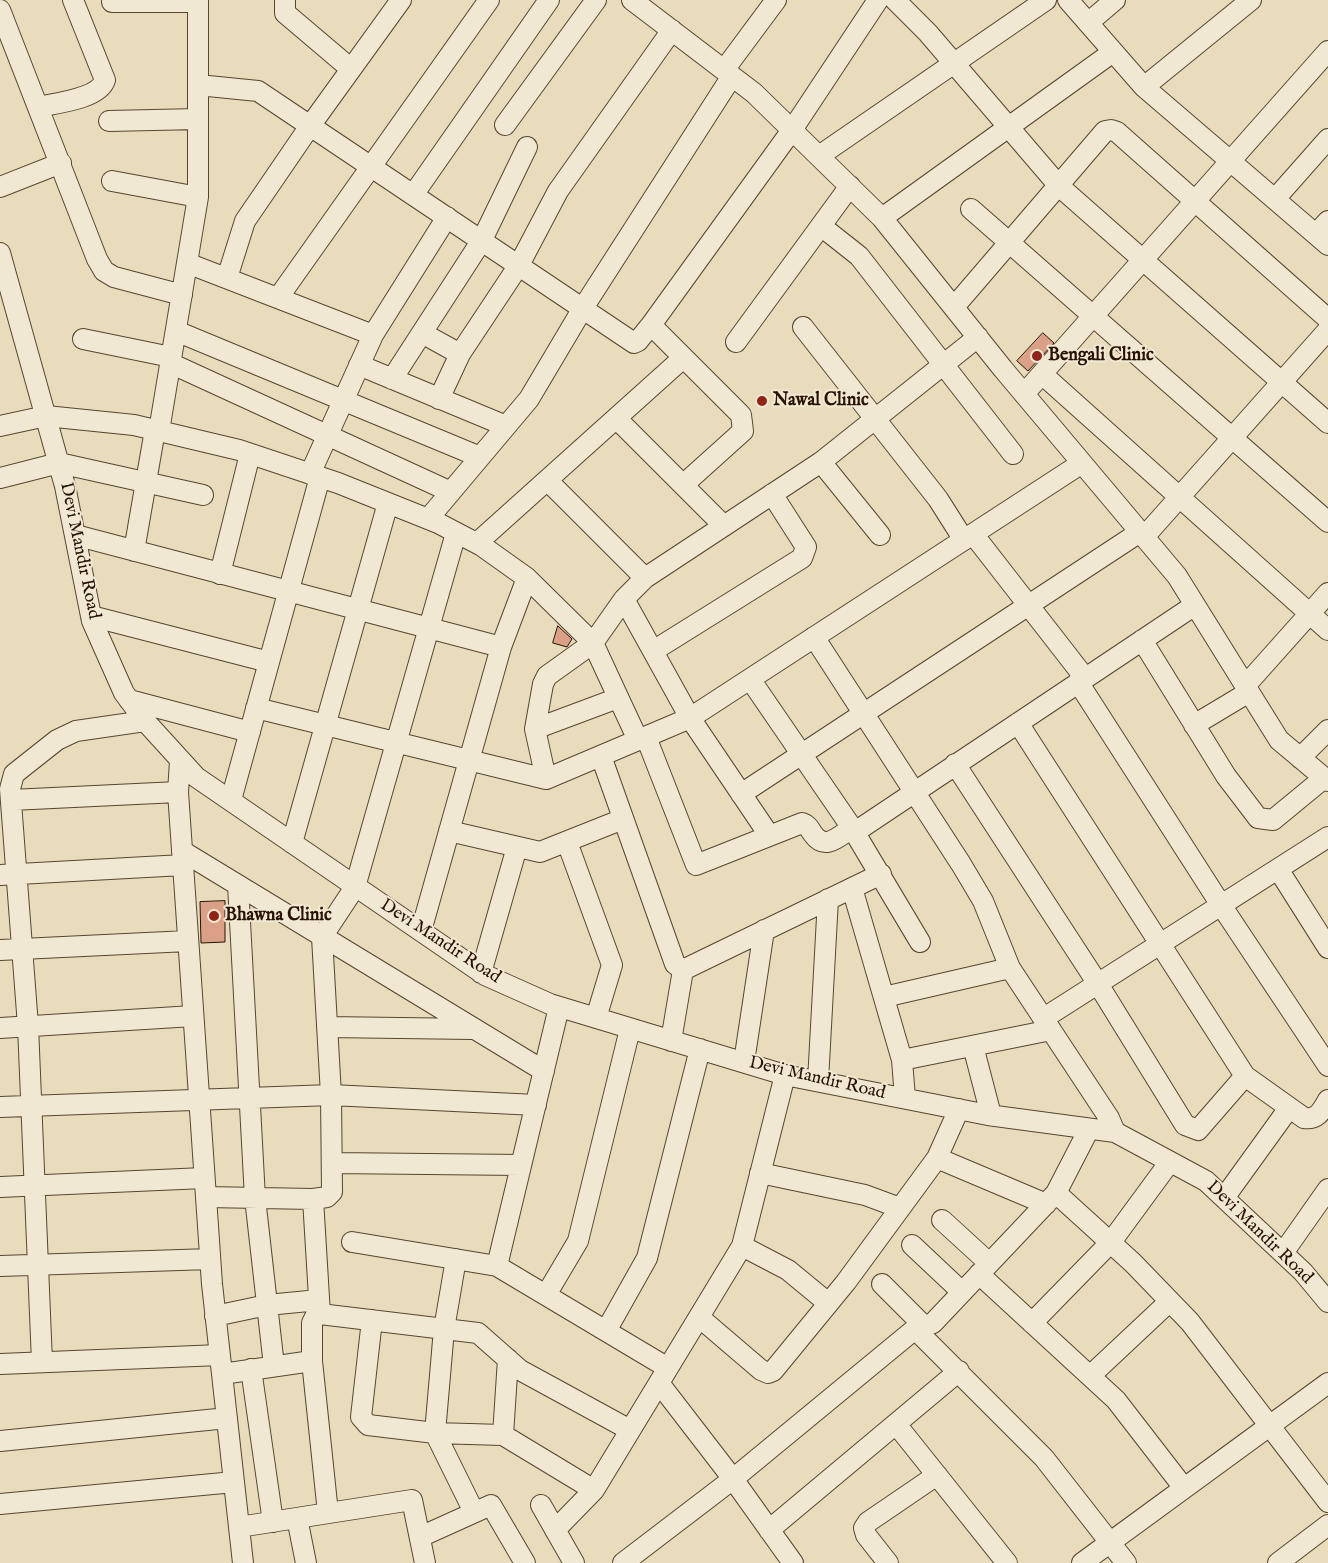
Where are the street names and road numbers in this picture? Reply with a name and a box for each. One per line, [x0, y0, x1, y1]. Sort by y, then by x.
street label: Devi Mandir Road [54, 481, 104, 621]
street label: Devi Mandir Road [376, 895, 504, 989]
street label: Devi Mandir Road [747, 1053, 887, 1105]
street label: Devi Mandir Road [1201, 1177, 1317, 1289]

